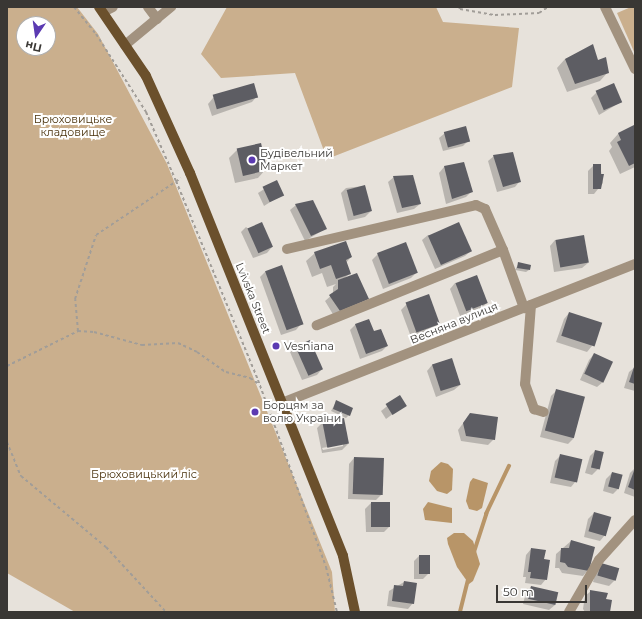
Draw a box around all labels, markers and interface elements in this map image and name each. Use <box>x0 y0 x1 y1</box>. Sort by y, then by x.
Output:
north arrow <box>16 16 56 56</box>
text: Пн <box>24 38 43 55</box>
park label: Брюховицьке кладовище <box>34 113 112 139</box>
place label: Будівельний Маркет <box>260 147 333 173</box>
marker: Будівельний Маркет <box>247 155 257 165</box>
street label: Lvivska Street <box>233 261 273 335</box>
street label: Весняна вулиця <box>408 299 500 347</box>
place label: Vesniana <box>284 339 334 353</box>
marker: Vesniana <box>271 341 281 351</box>
place label: Борцям за волю України <box>263 399 341 425</box>
marker: Борцям за волю України <box>250 407 260 417</box>
park label: Брюховицький ліс <box>91 467 197 481</box>
scale bar <box>498 577 589 603</box>
text: 50 m <box>503 584 534 599</box>

